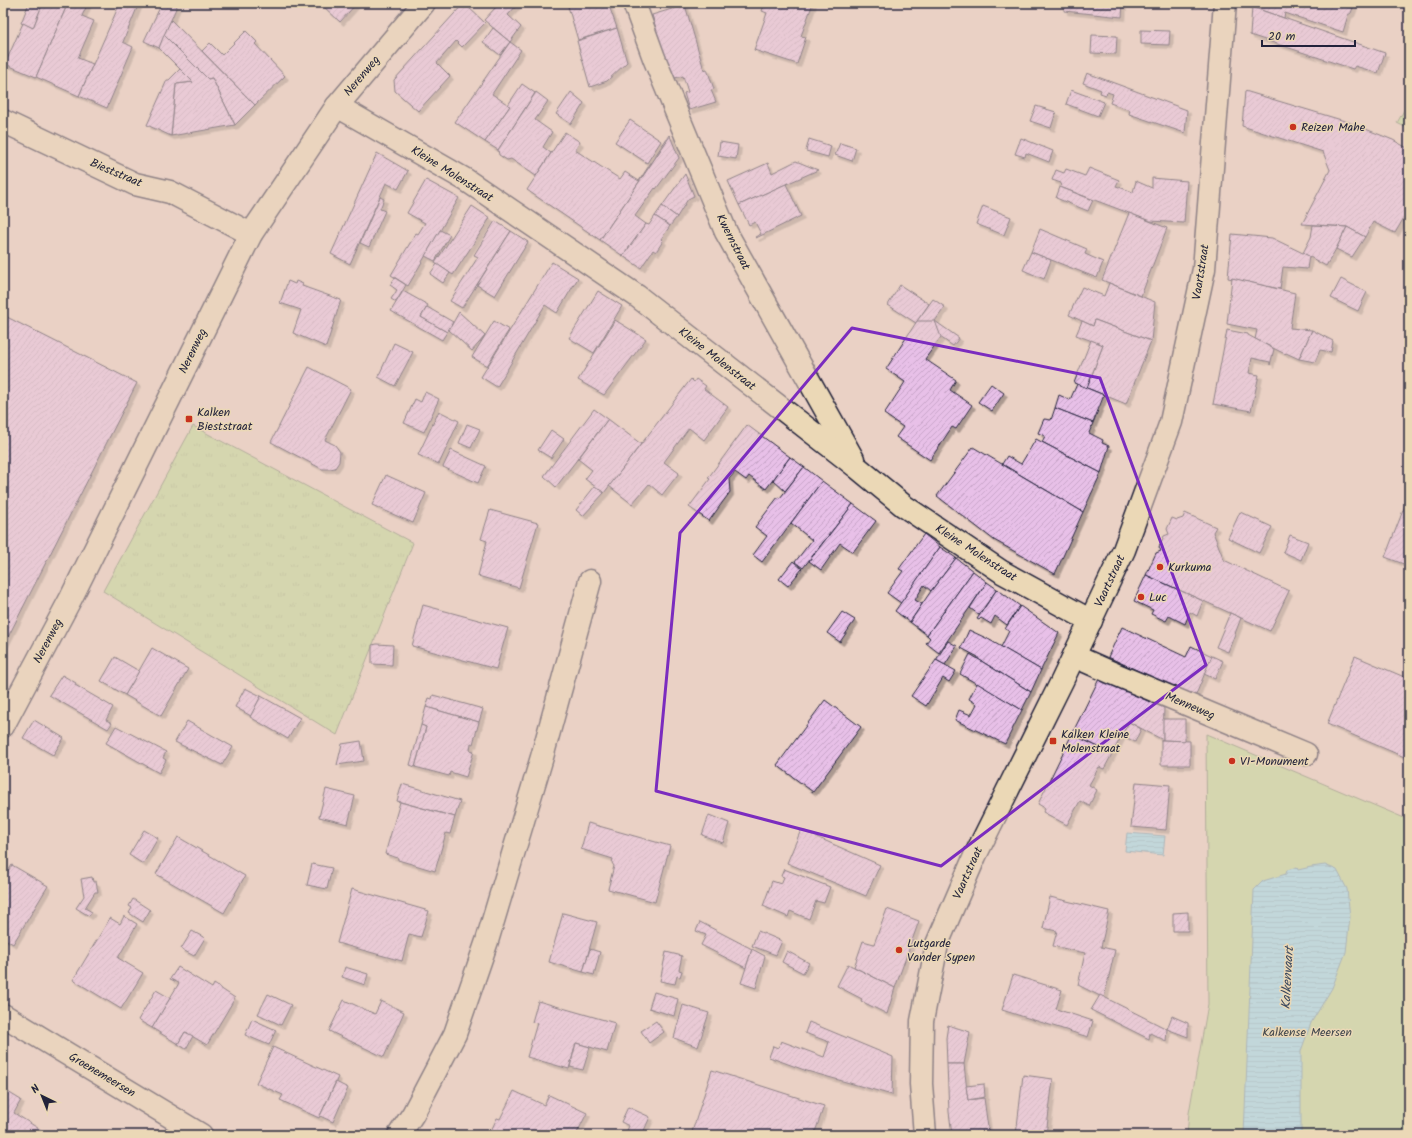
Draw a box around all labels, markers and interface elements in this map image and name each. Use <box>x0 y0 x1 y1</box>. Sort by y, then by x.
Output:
scale bar <box>1262 22 1355 48</box>
text: 20 m <box>1268 27 1296 46</box>
street label: Nerenweg <box>339 51 385 101</box>
place label: Reizen Mahe <box>1301 118 1366 137</box>
marker: Reizen Mahe <box>1288 122 1298 132</box>
street label: Kleine Molenstraat <box>407 141 497 207</box>
street label: Bieststraat <box>87 153 145 193</box>
street label: Kwernstraat <box>711 211 755 274</box>
street label: Vaartstraat <box>1187 243 1215 301</box>
street label: Kleine Molenstraat <box>674 323 760 396</box>
street label: Nerenweg <box>174 325 212 377</box>
place label: Kalken Bieststraat <box>197 403 253 436</box>
marker: Kalken Bieststraat <box>184 414 194 424</box>
street label: Kleine Molenstraat <box>931 519 1021 587</box>
street label: Vaartstraat <box>1090 551 1131 610</box>
place label: Kurkuma <box>1168 558 1212 577</box>
marker: Kurkuma <box>1155 562 1165 572</box>
place label: Luc <box>1149 588 1167 607</box>
marker: Luc <box>1136 592 1146 602</box>
street label: Nerenweg <box>28 615 68 667</box>
street label: Menneweg <box>1162 687 1218 725</box>
place label: Kalken Kleine Molenstraat <box>1061 725 1130 758</box>
marker: Kalken Kleine Molenstraat <box>1048 736 1058 746</box>
place label: V1-Monument <box>1240 752 1309 771</box>
marker: V1-Monument <box>1227 756 1237 766</box>
street label: Vaartstraat <box>948 843 988 902</box>
place label: Lutgarde Vander Sypen <box>907 934 975 967</box>
water label: Kalkenvaart <box>1276 944 1300 1010</box>
marker: Lutgarde Vander Sypen <box>894 945 904 955</box>
park label: Kalkense Meersen <box>1262 1023 1352 1042</box>
street label: Groenemeersen <box>65 1047 139 1103</box>
north arrow <box>22 1076 62 1116</box>
text: N <box>27 1080 45 1098</box>

